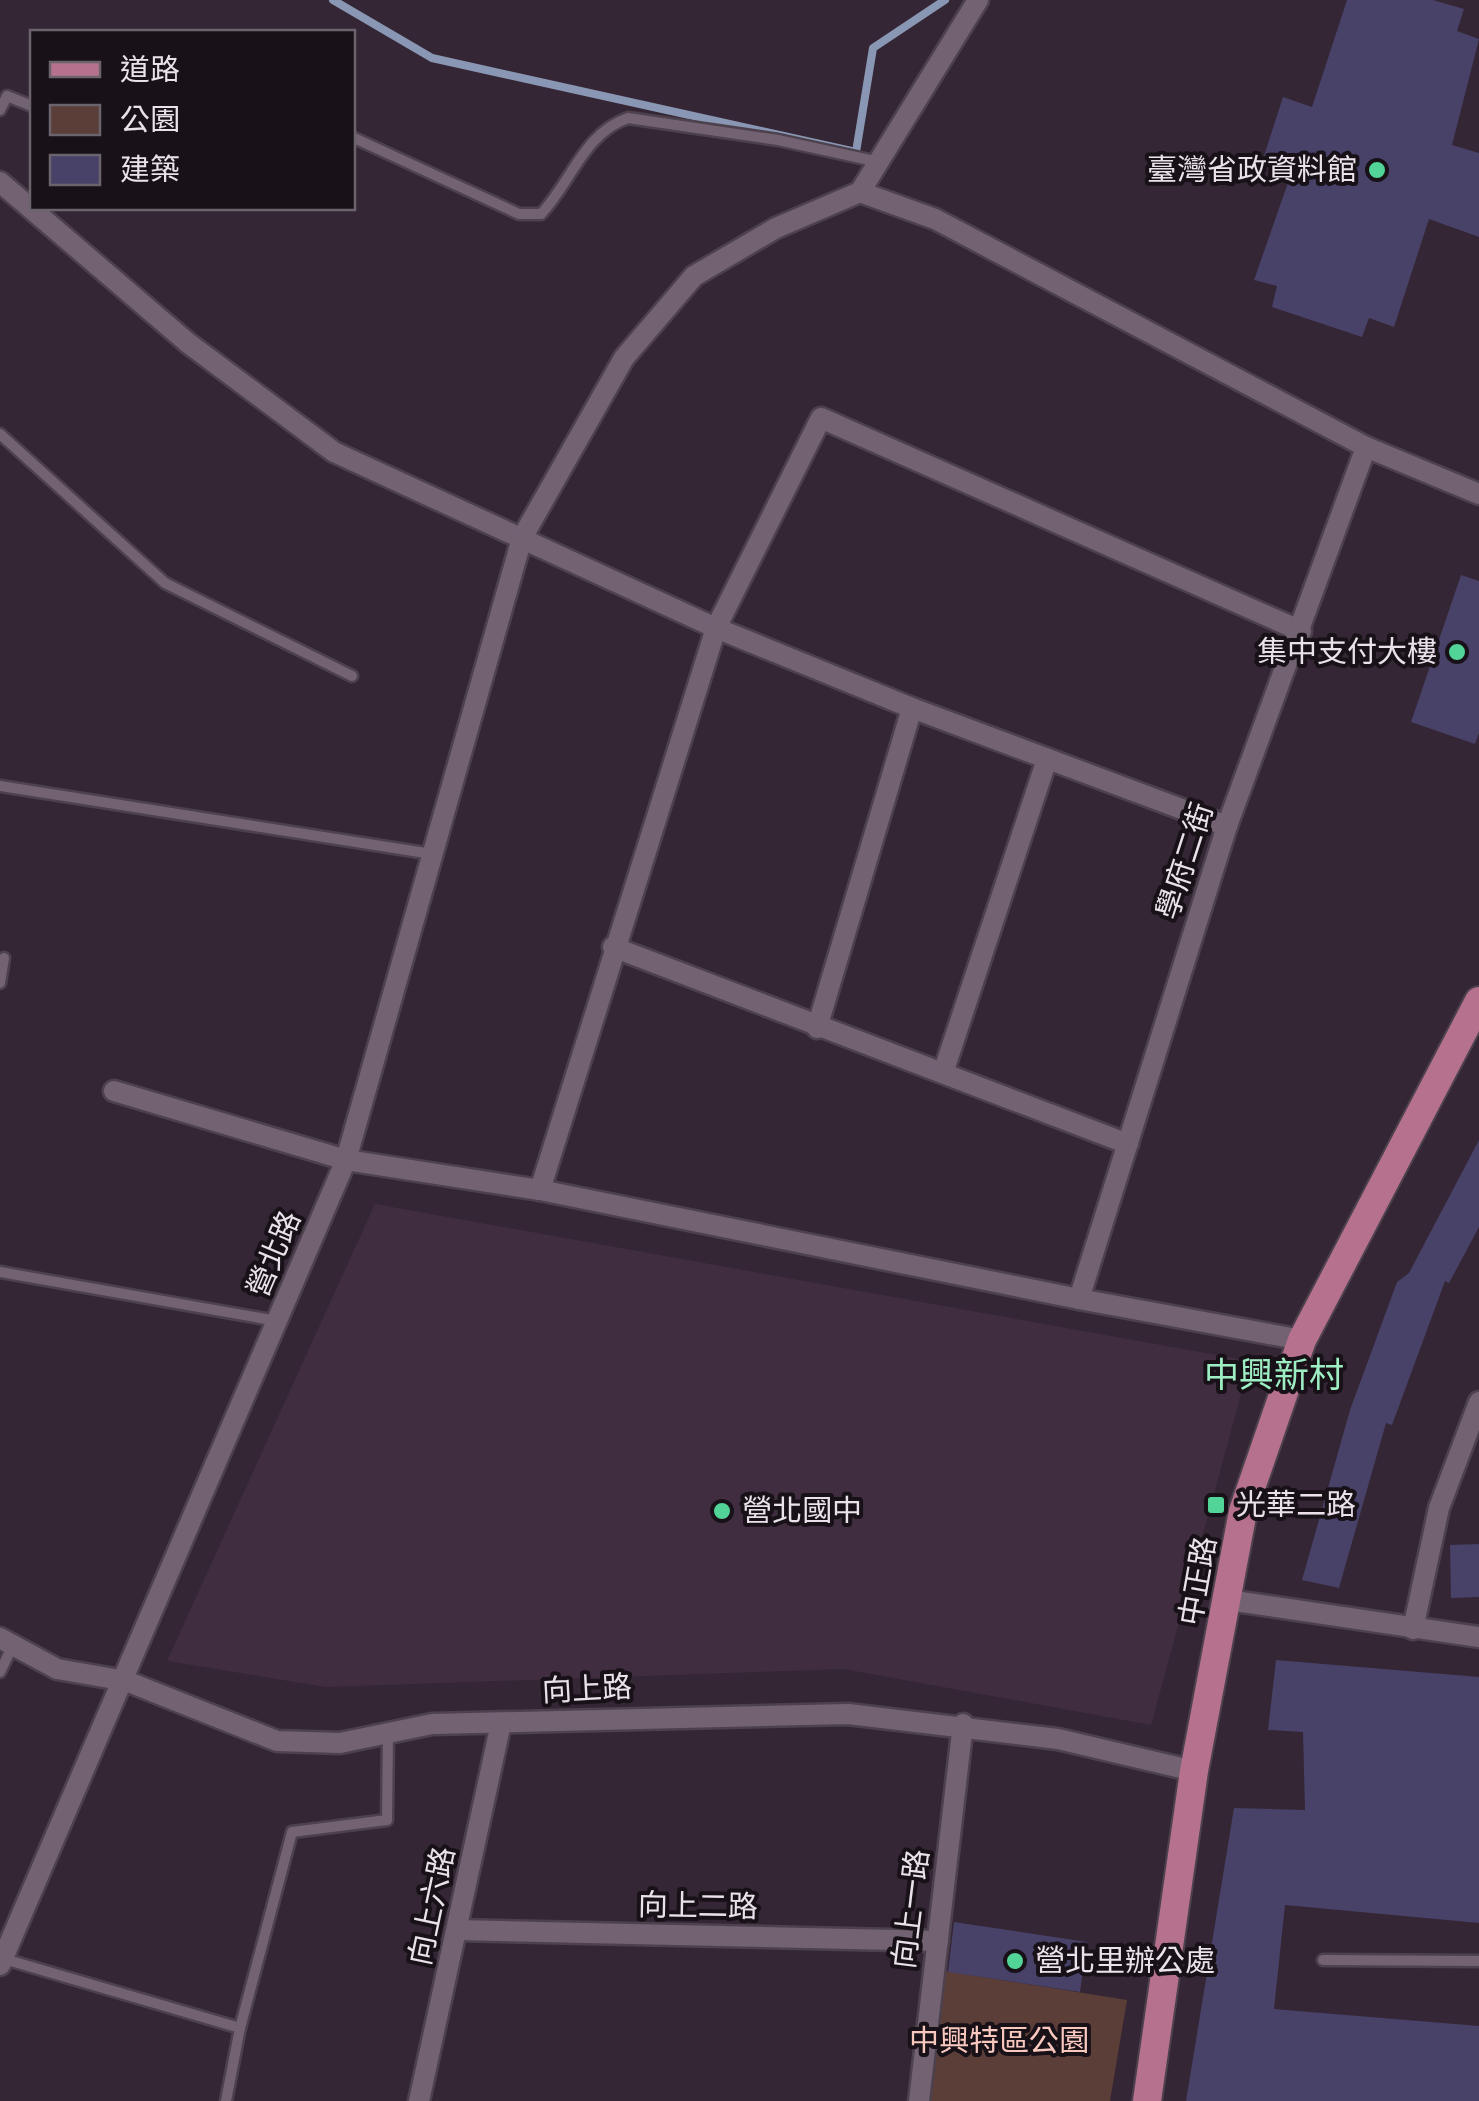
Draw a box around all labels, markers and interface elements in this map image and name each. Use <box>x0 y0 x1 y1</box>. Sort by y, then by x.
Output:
legend <box>30 30 355 210</box>
text: 道路 <box>120 49 180 86</box>
text: 公園 <box>120 99 180 136</box>
text: 建築 <box>120 149 180 186</box>
place label: 臺灣省政資料館 <box>1147 149 1357 186</box>
marker: 臺灣省政資料館 <box>1366 159 1388 181</box>
place label: 集中支付大樓 <box>1257 631 1437 668</box>
marker: 集中支付大樓 <box>1446 641 1468 663</box>
street label: 學府二街 <box>1146 797 1219 923</box>
street label: 營北路 <box>237 1204 306 1302</box>
district label: 中興新村 <box>1204 1351 1344 1394</box>
place label: 光華二路 <box>1236 1484 1356 1521</box>
place label: 營北國中 <box>742 1490 862 1527</box>
marker: 光華二路 <box>1205 1494 1227 1516</box>
marker: 營北國中 <box>711 1500 733 1522</box>
street label: 中正路 <box>1170 1533 1222 1628</box>
street label: 向上路 <box>541 1666 633 1707</box>
street label: 向上六路 <box>399 1843 460 1968</box>
street label: 向上一路 <box>883 1847 934 1971</box>
street label: 向上二路 <box>638 1884 758 1923</box>
place label: 營北里辦公處 <box>1035 1940 1215 1977</box>
marker: 營北里辦公處 <box>1004 1950 1026 1972</box>
park label: 中興特區公園 <box>909 2020 1089 2057</box>

